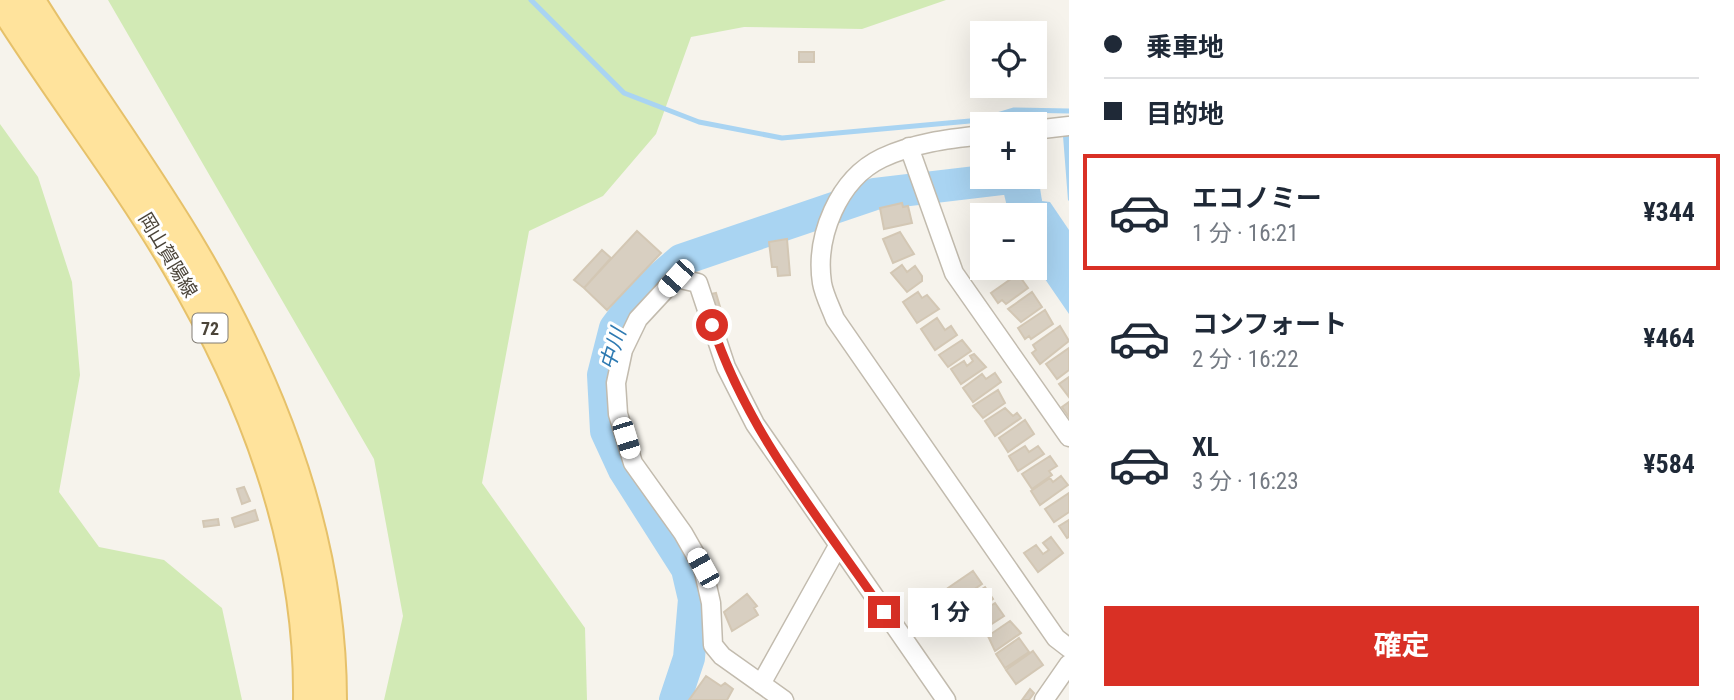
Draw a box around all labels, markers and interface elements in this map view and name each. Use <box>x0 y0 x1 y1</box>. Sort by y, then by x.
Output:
map controls <box>970 21 1047 280</box>
button: locate <box>970 21 1047 98</box>
text: 乗車地 <box>1146 32 1224 62</box>
text: 目的地 <box>1146 99 1224 129</box>
button: + <box>970 112 1047 189</box>
icon: car <box>1108 181 1171 244</box>
text: エコノミー <box>1192 183 1322 213</box>
text: ¥344 <box>1643 197 1695 227</box>
button: − <box>970 203 1047 280</box>
street label: 岡山賀陽線 <box>134 208 202 302</box>
text: 1 分 · 16:21 <box>1192 220 1299 247</box>
car <box>655 255 698 301</box>
icon: car <box>1108 307 1171 370</box>
route start <box>696 309 728 341</box>
text: コンフォート <box>1192 309 1347 339</box>
road number: 72 <box>192 314 228 342</box>
water label: 中川 <box>595 323 631 373</box>
text: ¥464 <box>1643 323 1695 353</box>
text: 2 分 · 16:22 <box>1192 346 1299 373</box>
car <box>610 415 643 461</box>
text: XL <box>1192 432 1219 462</box>
icon: car <box>1108 433 1171 496</box>
text: ¥584 <box>1643 449 1695 479</box>
text: 3 分 · 16:23 <box>1192 468 1299 495</box>
car <box>684 545 723 591</box>
callout: 1 分 <box>908 588 992 636</box>
route end <box>868 596 900 628</box>
text: 1 分 <box>930 599 970 626</box>
button: 確定 <box>1104 606 1699 686</box>

